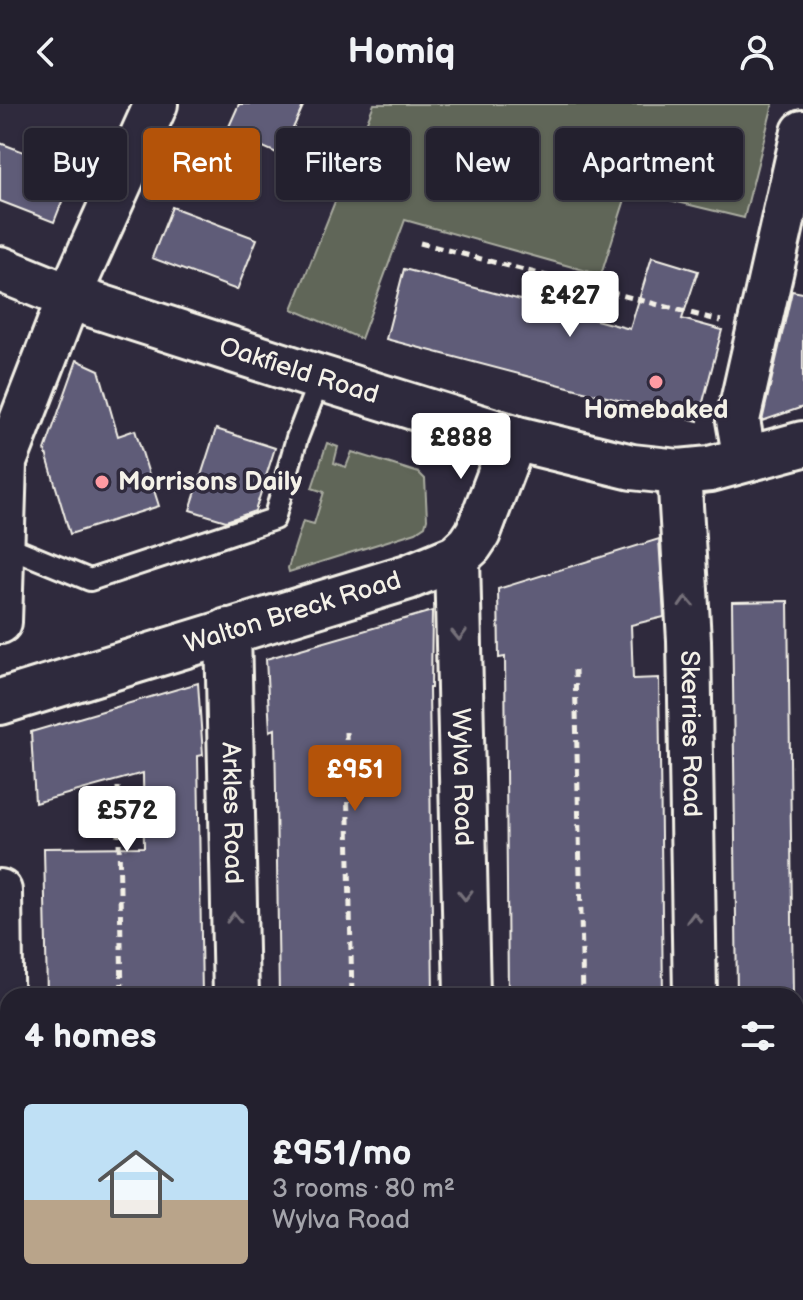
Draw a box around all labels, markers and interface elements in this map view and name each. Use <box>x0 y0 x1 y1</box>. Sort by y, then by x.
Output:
icon: back <box>24 30 68 74</box>
icon: person <box>735 30 779 74</box>
text: Homiq <box>348 31 455 74</box>
chip: Buy <box>24 128 127 200</box>
chip: Rent <box>143 128 260 200</box>
chip: Filters <box>276 128 410 200</box>
chip: New <box>426 128 539 200</box>
chip: Apartment <box>555 128 743 200</box>
pin: £427 <box>523 271 617 339</box>
text: £427 <box>540 281 600 312</box>
street label: Oakfield Road <box>215 331 382 411</box>
marker: Homebaked <box>647 373 665 391</box>
place label: Homebaked <box>584 395 728 426</box>
pin: £888 <box>414 413 508 481</box>
text: £888 <box>429 423 493 454</box>
place label: Morrisons Daily <box>118 467 302 498</box>
marker: Morrisons Daily <box>93 473 111 491</box>
street label: Walton Breck Road <box>180 565 405 660</box>
one-way arrow <box>678 595 695 608</box>
one-way arrow <box>450 629 467 642</box>
street label: Skerries Road <box>674 650 707 817</box>
street label: Wylva Road <box>445 708 479 846</box>
street label: Arkles Road <box>215 742 249 884</box>
pin: £951 <box>308 745 402 813</box>
text: £951 <box>326 755 384 786</box>
pin: £572 <box>80 786 174 854</box>
text: £572 <box>96 796 158 827</box>
one-way arrow <box>456 889 473 902</box>
one-way arrow <box>225 911 243 924</box>
one-way arrow <box>685 911 702 924</box>
icon: filters <box>736 1014 780 1058</box>
text: 4 homes <box>24 1016 156 1057</box>
text: £951/mo <box>272 1133 411 1174</box>
icon: home <box>88 1136 184 1232</box>
text: 3 rooms · 80 m² <box>272 1174 455 1205</box>
text: Wylva Road <box>272 1205 410 1236</box>

